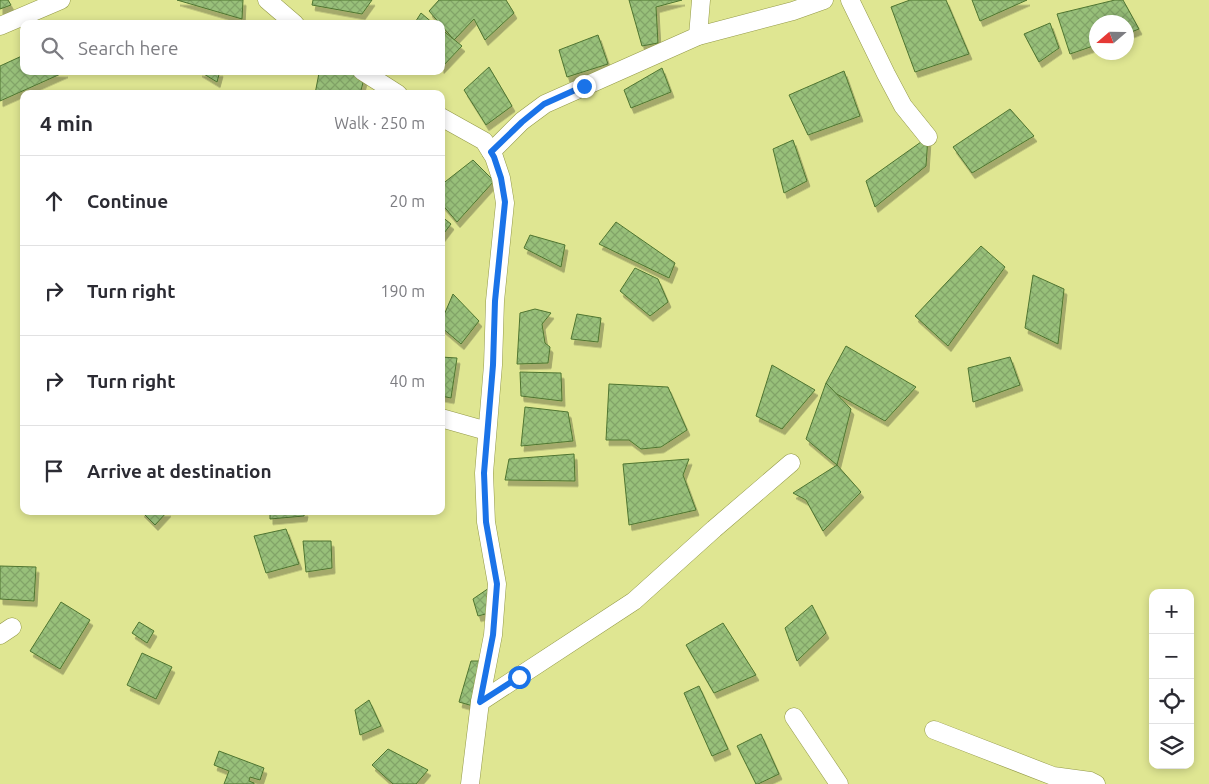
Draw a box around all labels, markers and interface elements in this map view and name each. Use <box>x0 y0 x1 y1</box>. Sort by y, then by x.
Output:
north arrow <box>1089 15 1134 60</box>
search box <box>20 20 445 75</box>
icon: search <box>38 34 66 62</box>
text: Search here <box>78 37 178 59</box>
route end <box>573 75 596 98</box>
text: 4 min <box>40 111 93 135</box>
text: Walk · 250 m <box>334 114 425 132</box>
icon: ahead <box>40 187 68 215</box>
text: Continue <box>87 190 168 212</box>
text: 20 m <box>389 192 425 210</box>
icon: right <box>40 277 68 305</box>
text: Turn right <box>87 280 175 302</box>
text: 190 m <box>380 282 425 300</box>
icon: right <box>40 367 68 395</box>
text: Turn right <box>87 370 175 392</box>
text: 40 m <box>389 372 425 390</box>
icon: arrive <box>40 457 68 485</box>
text: Arrive at destination <box>87 460 272 482</box>
map controls <box>1149 589 1194 769</box>
button: + <box>1149 589 1194 634</box>
button: − <box>1149 634 1194 679</box>
route start <box>508 666 531 689</box>
button: locate <box>1149 679 1194 724</box>
button: layers <box>1149 724 1194 769</box>

